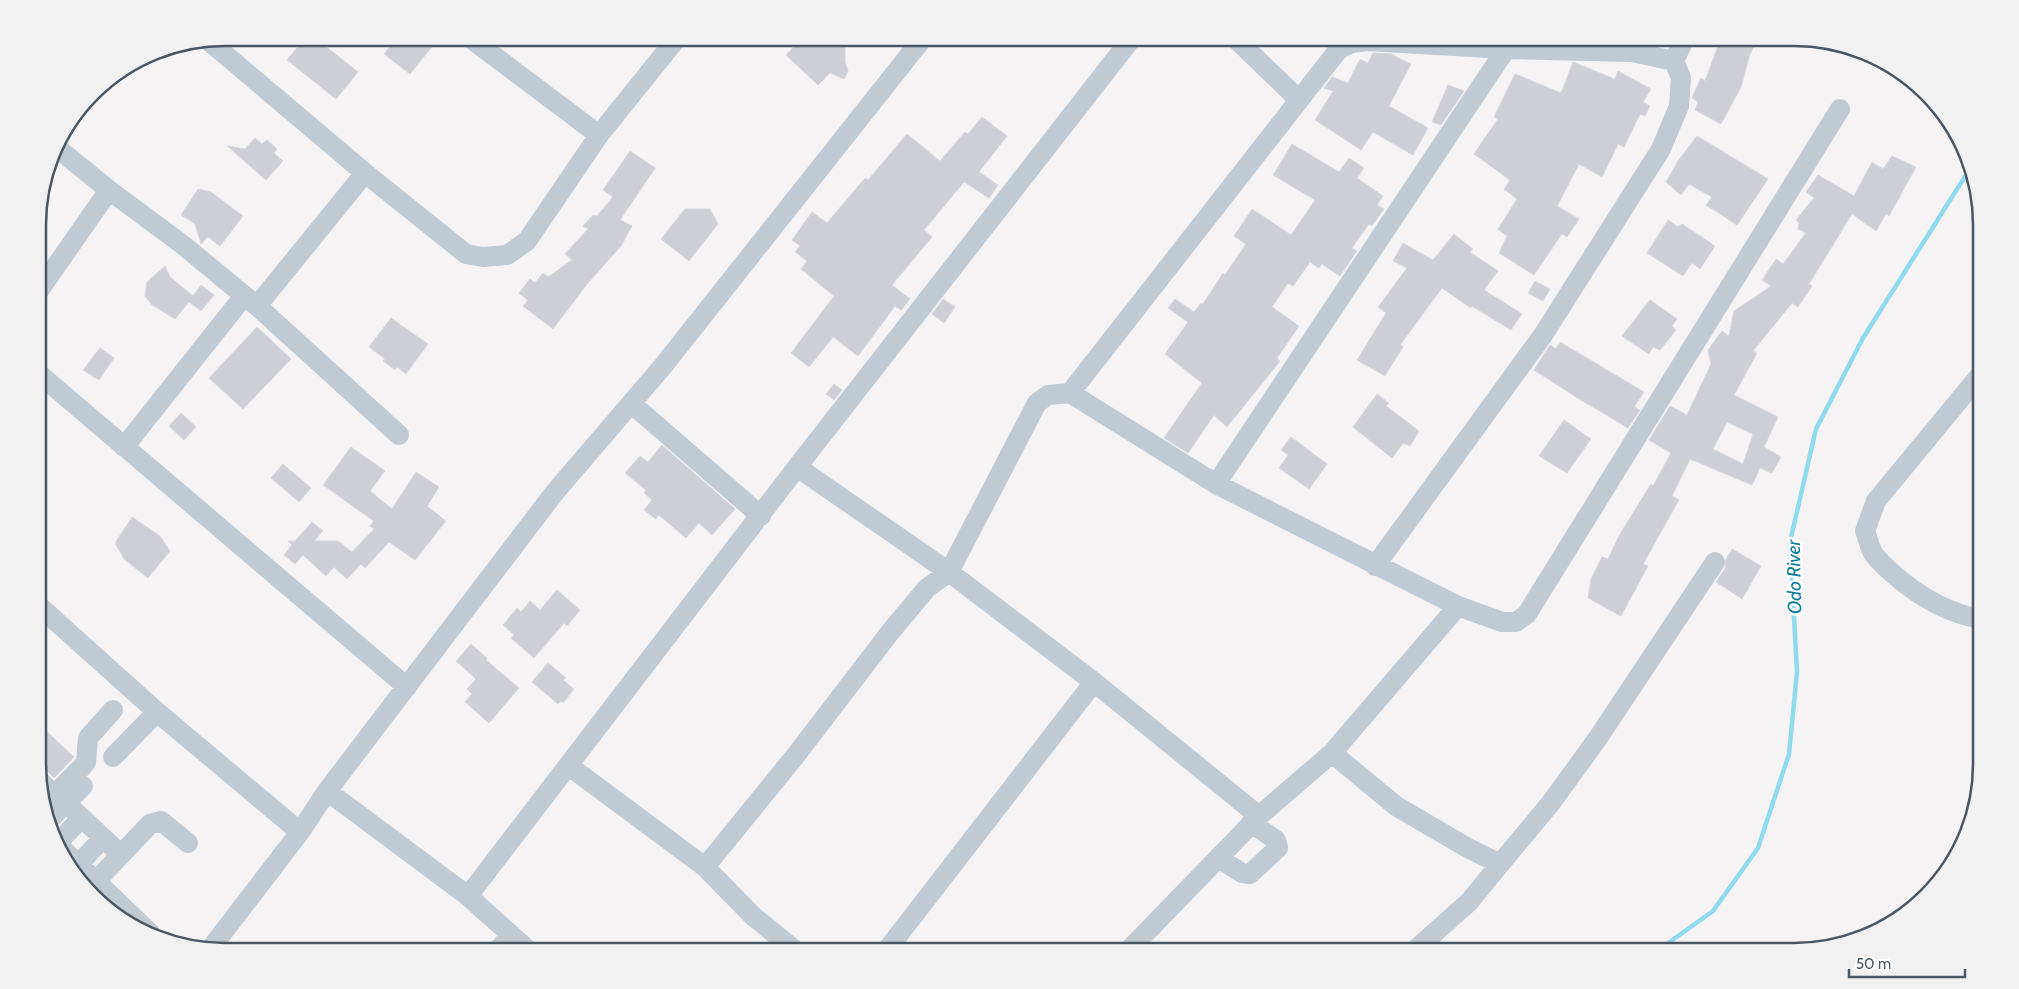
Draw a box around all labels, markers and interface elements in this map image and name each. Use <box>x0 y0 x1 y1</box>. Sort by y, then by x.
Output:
water label: Odo River <box>1782 538 1806 614</box>
scale bar <box>1849 946 1965 978</box>
text: 50 m <box>1856 955 1891 973</box>

